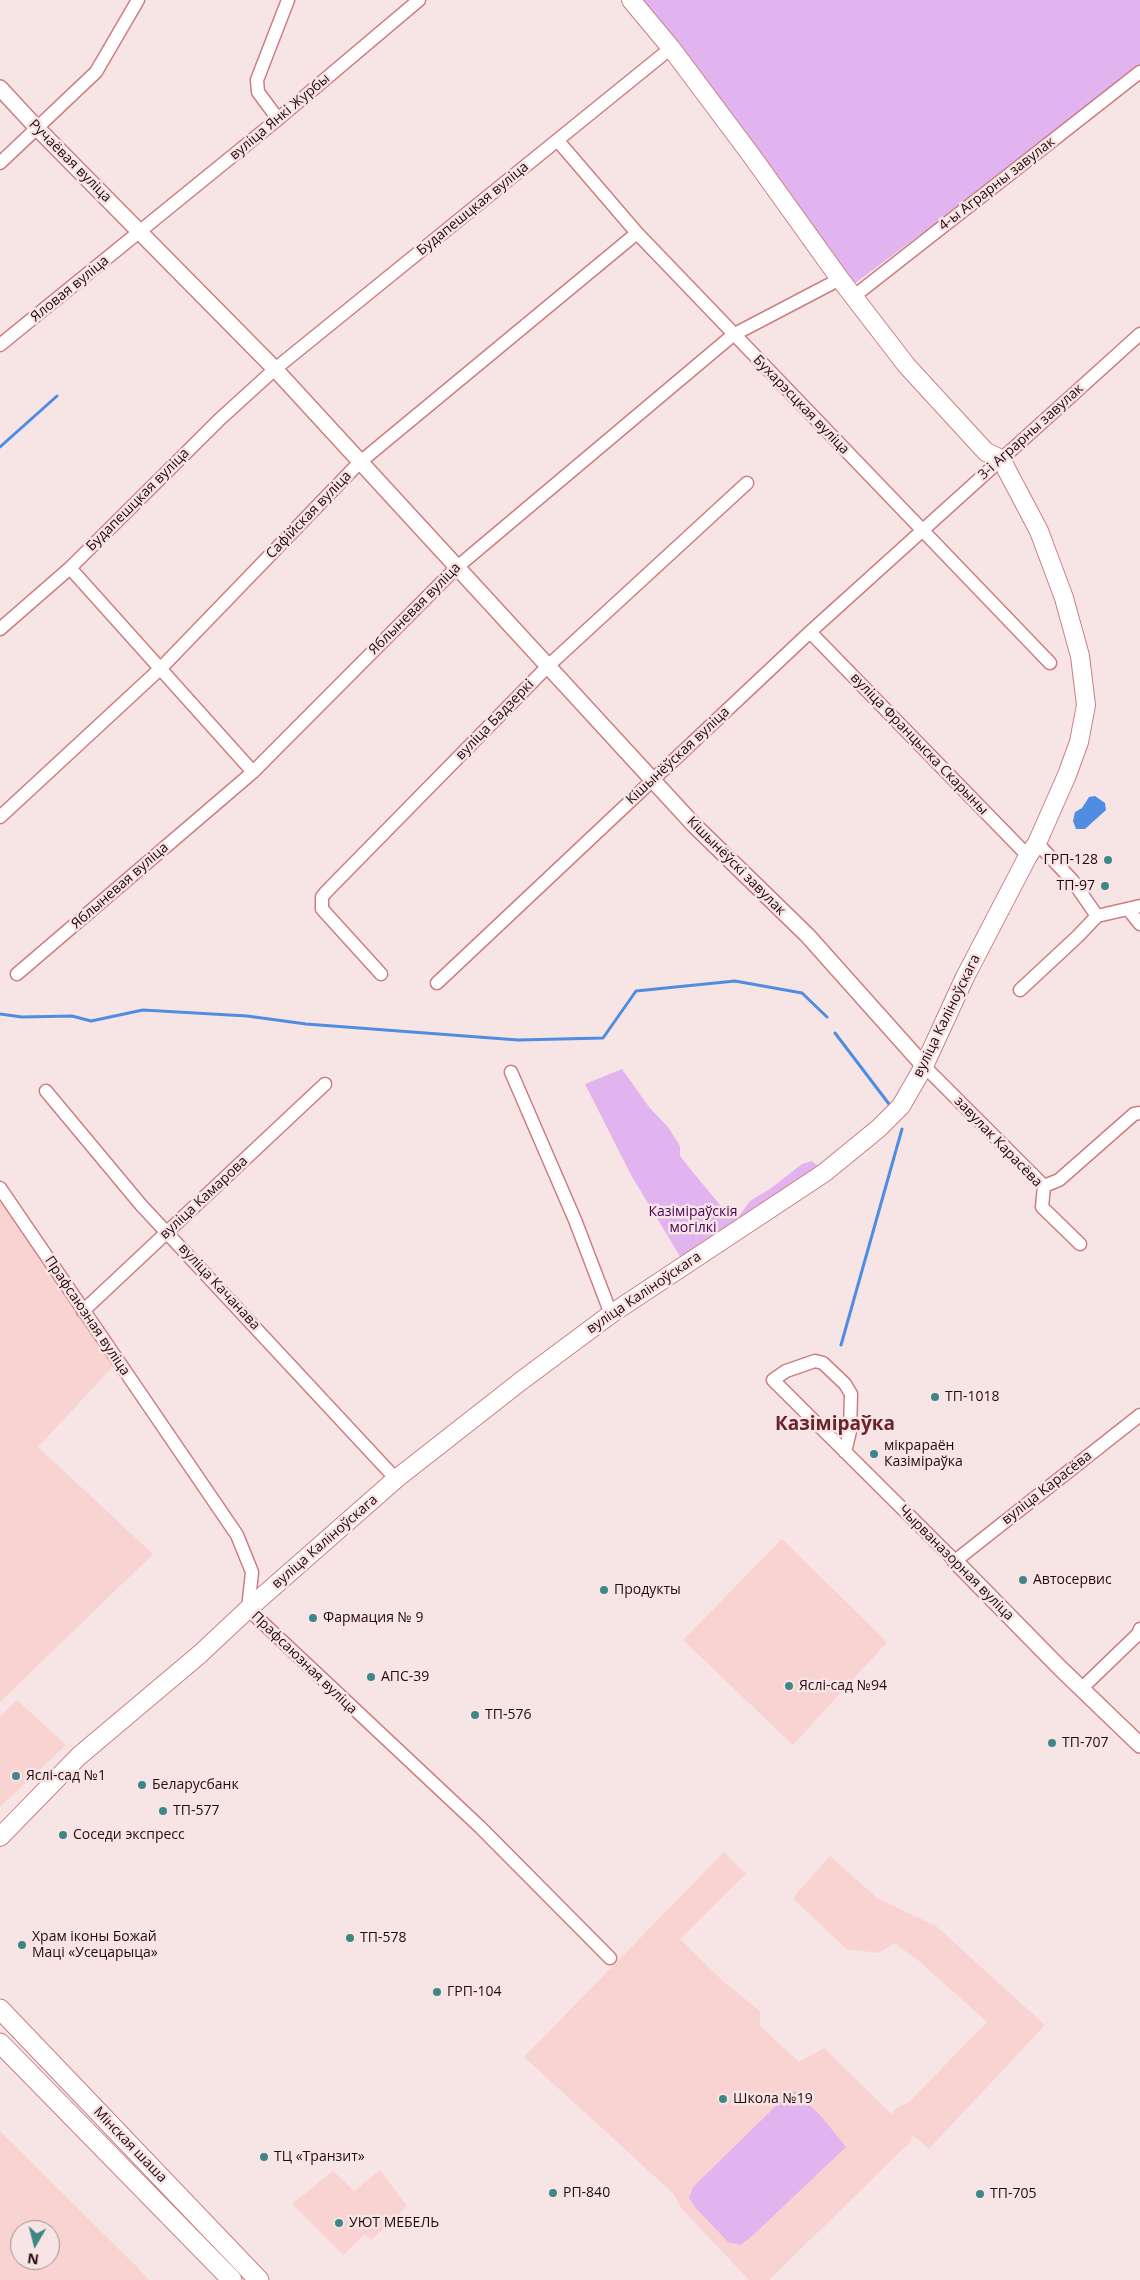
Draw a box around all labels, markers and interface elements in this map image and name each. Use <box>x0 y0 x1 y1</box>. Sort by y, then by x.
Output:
street label: вуліца Янкі Журбы <box>227 70 333 164</box>
street label: Ручаёвая вуліца <box>25 116 115 206</box>
street label: 4-ы Аграрны завулак <box>936 133 1058 235</box>
street label: Будапешцкая вуліца <box>414 159 532 259</box>
street label: Яловая вуліца <box>28 252 112 326</box>
street label: Бухарэсцкая вуліца <box>749 352 853 458</box>
street label: 3-і Аграрны завулак <box>975 380 1087 484</box>
street label: Будапешцкая вуліца <box>83 445 193 555</box>
street label: Сафійская вуліца <box>263 468 355 562</box>
street label: Яблыневая вуліца <box>366 560 464 658</box>
street label: вуліца Францыска Скарыны <box>847 670 991 818</box>
street label: вуліца Бадзеркі <box>452 676 538 764</box>
street label: Кішынёўская вуліца <box>623 704 733 808</box>
street label: Кішынёўскі завулак <box>683 813 789 919</box>
street label: Яблыневая вуліца <box>68 839 172 933</box>
place label: ГРП-128 <box>1044 852 1098 868</box>
marker: ГРП-128 <box>1102 854 1114 866</box>
place label: ТП-97 <box>1057 878 1095 894</box>
marker: ТП-97 <box>1099 880 1111 892</box>
street label: вуліца Каліноўскага <box>910 952 984 1080</box>
street label: завулак Карасёва <box>951 1093 1045 1191</box>
street label: вуліца Камарова <box>157 1153 251 1243</box>
park label: Казіміраўскія могілкі <box>648 1204 738 1236</box>
street label: вуліца Качанава <box>175 1240 263 1334</box>
street label: вуліца Каліноўскага <box>584 1248 704 1338</box>
street label: Прафсаюзная вуліца <box>41 1253 133 1379</box>
place label: ТП-1018 <box>945 1389 999 1405</box>
marker: ТП-1018 <box>929 1391 941 1403</box>
district label: Казіміраўка <box>775 1414 895 1436</box>
place label: мікрараён Казіміраўка <box>884 1438 963 1470</box>
marker: мікрараён Казіміраўка <box>868 1448 880 1460</box>
street label: вуліца Карасёва <box>999 1448 1095 1528</box>
street label: вуліца Каліноўскага <box>269 1492 381 1592</box>
street label: Чырваназорная вуліца <box>895 1502 1017 1624</box>
place label: Автосервис <box>1033 1572 1112 1588</box>
marker: Автосервис <box>1017 1574 1029 1586</box>
place label: Продукты <box>614 1582 681 1598</box>
marker: Продукты <box>598 1584 610 1596</box>
street label: Прафсаюзная вуліца <box>248 1608 360 1718</box>
place label: Фармация № 9 <box>323 1610 424 1626</box>
marker: Фармация № 9 <box>307 1612 319 1624</box>
place label: АПС-39 <box>381 1669 429 1685</box>
marker: АПС-39 <box>365 1671 377 1683</box>
place label: Яслі-сад №94 <box>799 1678 887 1694</box>
marker: Яслі-сад №94 <box>783 1680 795 1692</box>
place label: ТП-576 <box>485 1707 531 1723</box>
marker: ТП-576 <box>469 1709 481 1721</box>
place label: ТП-707 <box>1062 1735 1108 1751</box>
marker: ТП-707 <box>1046 1737 1058 1749</box>
place label: Яслі-сад №1 <box>26 1768 106 1784</box>
marker: Яслі-сад №1 <box>10 1770 22 1782</box>
place label: Беларусбанк <box>152 1777 239 1793</box>
marker: Беларусбанк <box>136 1779 148 1791</box>
place label: ТП-577 <box>173 1803 219 1819</box>
marker: ТП-577 <box>157 1805 169 1817</box>
place label: Соседи экспресс <box>73 1827 185 1843</box>
marker: Соседи экспресс <box>57 1829 69 1841</box>
place label: Храм іконы Божай Маці «Усецарыца» <box>32 1929 158 1961</box>
place label: ТП-578 <box>360 1930 406 1946</box>
marker: ТП-578 <box>344 1932 356 1944</box>
marker: Храм іконы Божай Маці «Усецарыца» <box>16 1939 28 1951</box>
place label: ГРП-104 <box>447 1984 501 2000</box>
marker: ГРП-104 <box>431 1986 443 1998</box>
place label: Школа №19 <box>733 2091 813 2107</box>
marker: Школа №19 <box>717 2093 729 2105</box>
street label: Мінская шаша <box>90 2104 170 2186</box>
place label: ТЦ «Транзит» <box>274 2149 365 2165</box>
marker: ТЦ «Транзит» <box>258 2151 270 2163</box>
place label: РП-840 <box>563 2185 610 2201</box>
place label: ТП-705 <box>990 2186 1036 2202</box>
marker: РП-840 <box>547 2187 559 2199</box>
marker: ТП-705 <box>974 2188 986 2200</box>
place label: УЮТ МЕБЕЛЬ <box>349 2215 439 2231</box>
marker: УЮТ МЕБЕЛЬ <box>333 2217 345 2229</box>
north arrow <box>10 2220 60 2270</box>
text: N <box>26 2249 40 2270</box>

